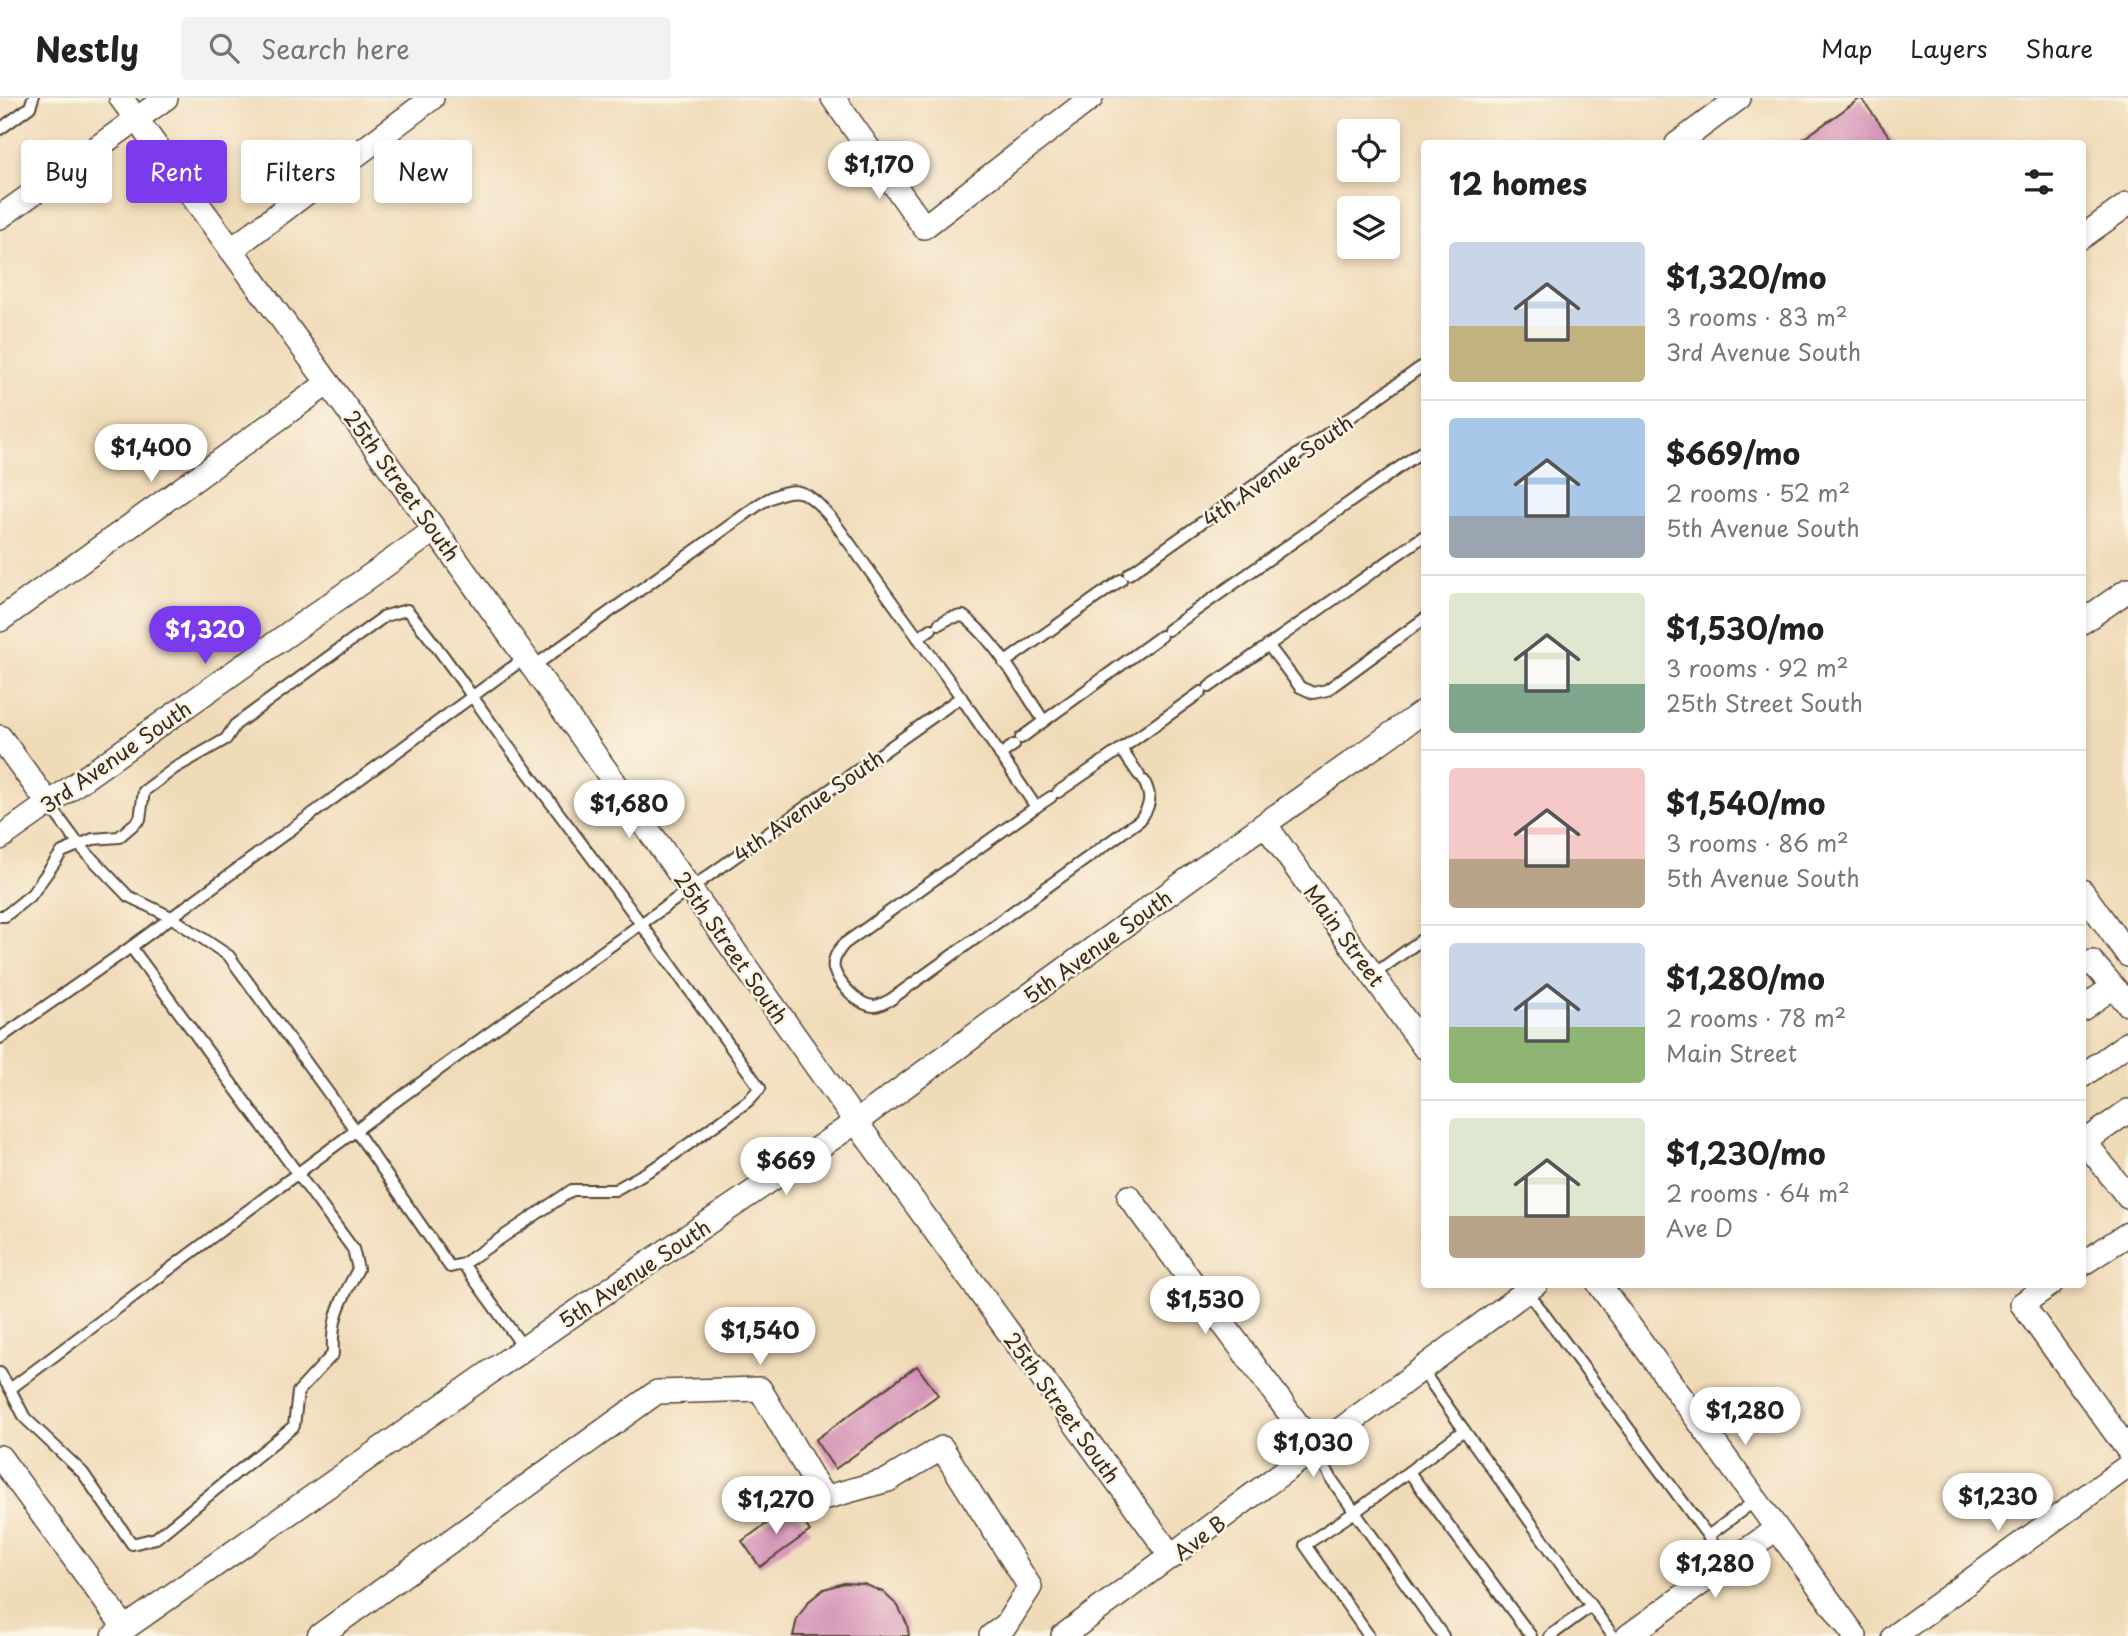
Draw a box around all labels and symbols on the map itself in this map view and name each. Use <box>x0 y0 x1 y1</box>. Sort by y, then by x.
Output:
pin: $1,170 <box>822 141 936 201</box>
street label: 25th Street South <box>337 403 469 567</box>
street label: 4th Avenue South <box>1195 406 1359 534</box>
pin: $1,400 <box>94 424 208 484</box>
pin: $1,320 <box>148 606 262 666</box>
street label: 3rd Avenue South <box>33 692 197 820</box>
street label: 4th Avenue South <box>726 741 890 869</box>
pin: $1,680 <box>572 780 686 840</box>
street label: 25th Street South <box>667 864 797 1030</box>
street label: Main Street <box>1297 877 1393 993</box>
street label: 5th Avenue South <box>1016 881 1178 1011</box>
pin: $669 <box>745 1138 827 1197</box>
street label: 5th Avenue South <box>552 1210 716 1336</box>
pin: $1,530 <box>1148 1276 1262 1336</box>
pin: $1,540 <box>703 1308 817 1367</box>
street label: 25th Street South <box>997 1325 1129 1489</box>
pin: $1,280 <box>1688 1388 1802 1447</box>
pin: $1,030 <box>1256 1420 1370 1479</box>
pin: $1,230 <box>1941 1474 2055 1533</box>
pin: $1,270 <box>719 1476 833 1536</box>
street label: Ave B <box>1166 1507 1232 1567</box>
pin: $1,280 <box>1658 1540 1772 1600</box>

